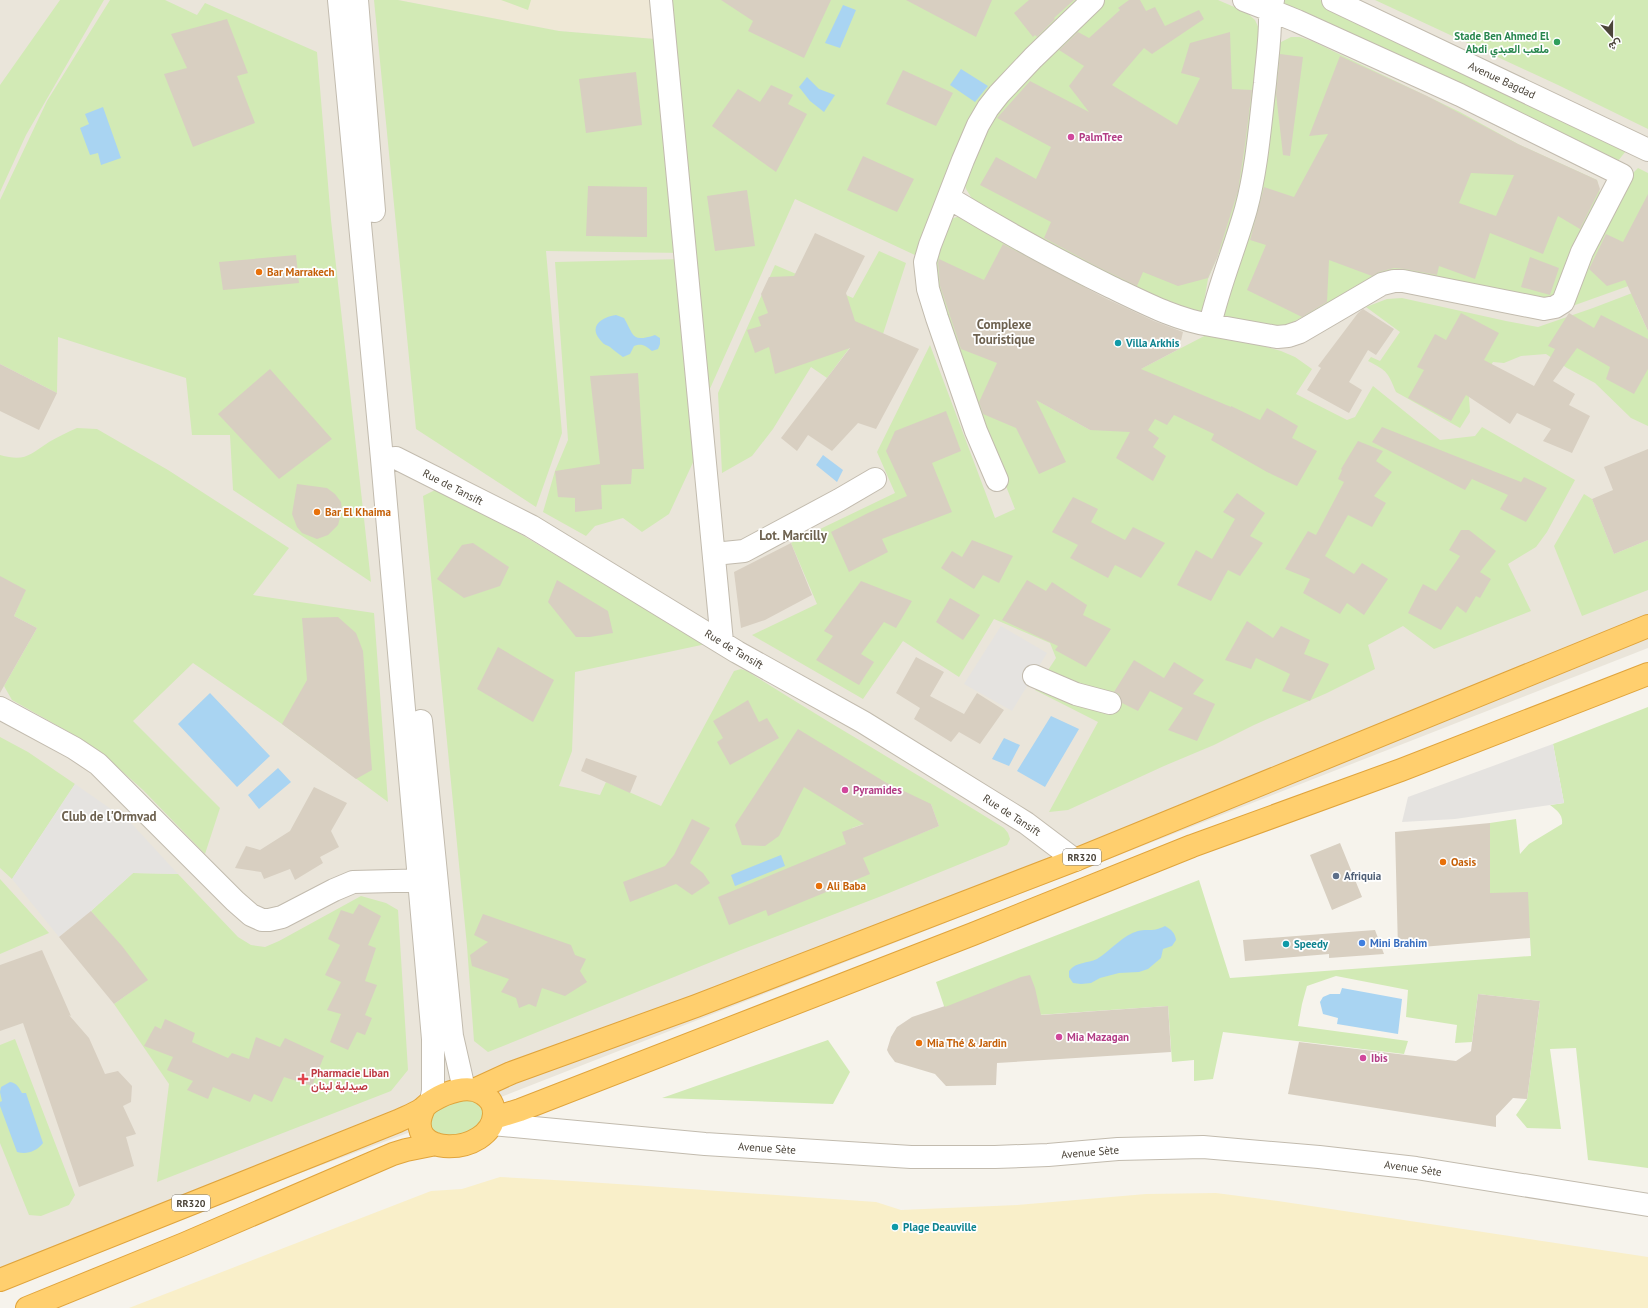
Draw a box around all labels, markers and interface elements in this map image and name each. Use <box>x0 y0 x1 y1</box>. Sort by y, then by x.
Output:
north arrow <box>1592 16 1632 56</box>
place label: Stade Ben Ahmed El Abdi ملعب العبدي <box>1454 29 1550 58</box>
text: ش <box>1607 36 1624 54</box>
marker: Stade Ben Ahmed El Abdi ملعب العبدي <box>1552 37 1562 47</box>
street label: Avenue Bagdad <box>1466 58 1538 102</box>
place label: PalmTree <box>1079 130 1123 144</box>
marker: PalmTree <box>1066 132 1076 142</box>
place label: Bar Marrakech <box>267 265 335 279</box>
marker: Bar Marrakech <box>254 267 264 277</box>
district label: Complexe Touristique <box>973 316 1035 348</box>
place label: Villa Arkhis <box>1125 336 1180 350</box>
marker: Villa Arkhis <box>1113 338 1123 348</box>
street label: Rue de Tansift <box>420 466 486 508</box>
place label: Bar El Khaima <box>325 505 391 519</box>
marker: Bar El Khaima <box>312 507 322 517</box>
district label: Lot. Marcilly <box>759 527 828 544</box>
street label: Rue de Tansift <box>702 626 766 672</box>
place label: Pyramides <box>853 783 902 797</box>
marker: Pyramides <box>840 785 850 795</box>
street label: Rue de Tansift <box>980 791 1044 839</box>
district label: Club de l'Ormvad <box>61 808 157 825</box>
road number: RR320 <box>1063 849 1101 865</box>
place label: Oasis <box>1451 855 1476 869</box>
marker: Oasis <box>1438 857 1448 867</box>
place label: Afriquia <box>1344 869 1381 883</box>
marker: Afriquia <box>1331 871 1341 881</box>
place label: Ali Baba <box>827 879 866 893</box>
marker: Ali Baba <box>814 881 824 891</box>
place label: Mini Brahim <box>1370 936 1427 950</box>
place label: Speedy <box>1294 937 1329 951</box>
marker: Mini Brahim <box>1357 938 1367 948</box>
marker: Speedy <box>1281 939 1291 949</box>
place label: Mia Mazagan <box>1067 1030 1129 1044</box>
marker: Mia Mazagan <box>1054 1032 1064 1042</box>
place label: Mia Thé & Jardin <box>927 1036 1007 1050</box>
marker: Mia Thé & Jardin <box>914 1038 924 1048</box>
place label: Ibis <box>1371 1051 1388 1065</box>
marker: Ibis <box>1358 1053 1368 1063</box>
place label: Pharmacie Liban صيدلية لبنان <box>311 1066 389 1093</box>
marker: Pharmacie Liban صيدلية لبنان <box>298 1074 308 1084</box>
street label: Avenue Sète <box>738 1139 797 1157</box>
street label: Avenue Sète <box>1061 1142 1120 1161</box>
street label: Avenue Sète <box>1383 1157 1443 1179</box>
road number: RR320 <box>172 1195 210 1211</box>
place label: Plage Deauville <box>903 1220 977 1234</box>
marker: Plage Deauville <box>890 1222 900 1232</box>

